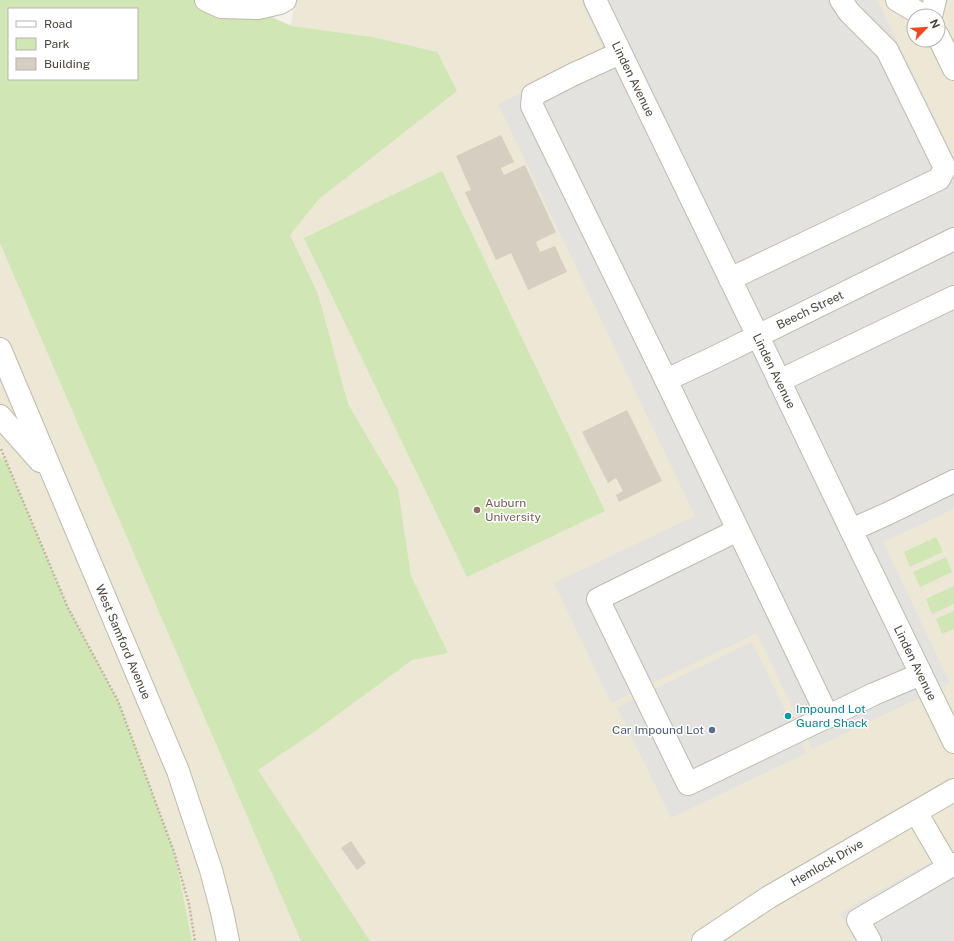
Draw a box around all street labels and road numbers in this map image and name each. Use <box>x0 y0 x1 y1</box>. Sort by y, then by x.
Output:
street label: Linden Avenue <box>609 39 657 119</box>
street label: Beech Street <box>774 288 846 332</box>
street label: Linden Avenue <box>750 331 798 411</box>
street label: West Samford Avenue <box>92 582 154 702</box>
street label: Linden Avenue <box>891 623 939 703</box>
street label: Hemlock Drive <box>788 837 866 889</box>

